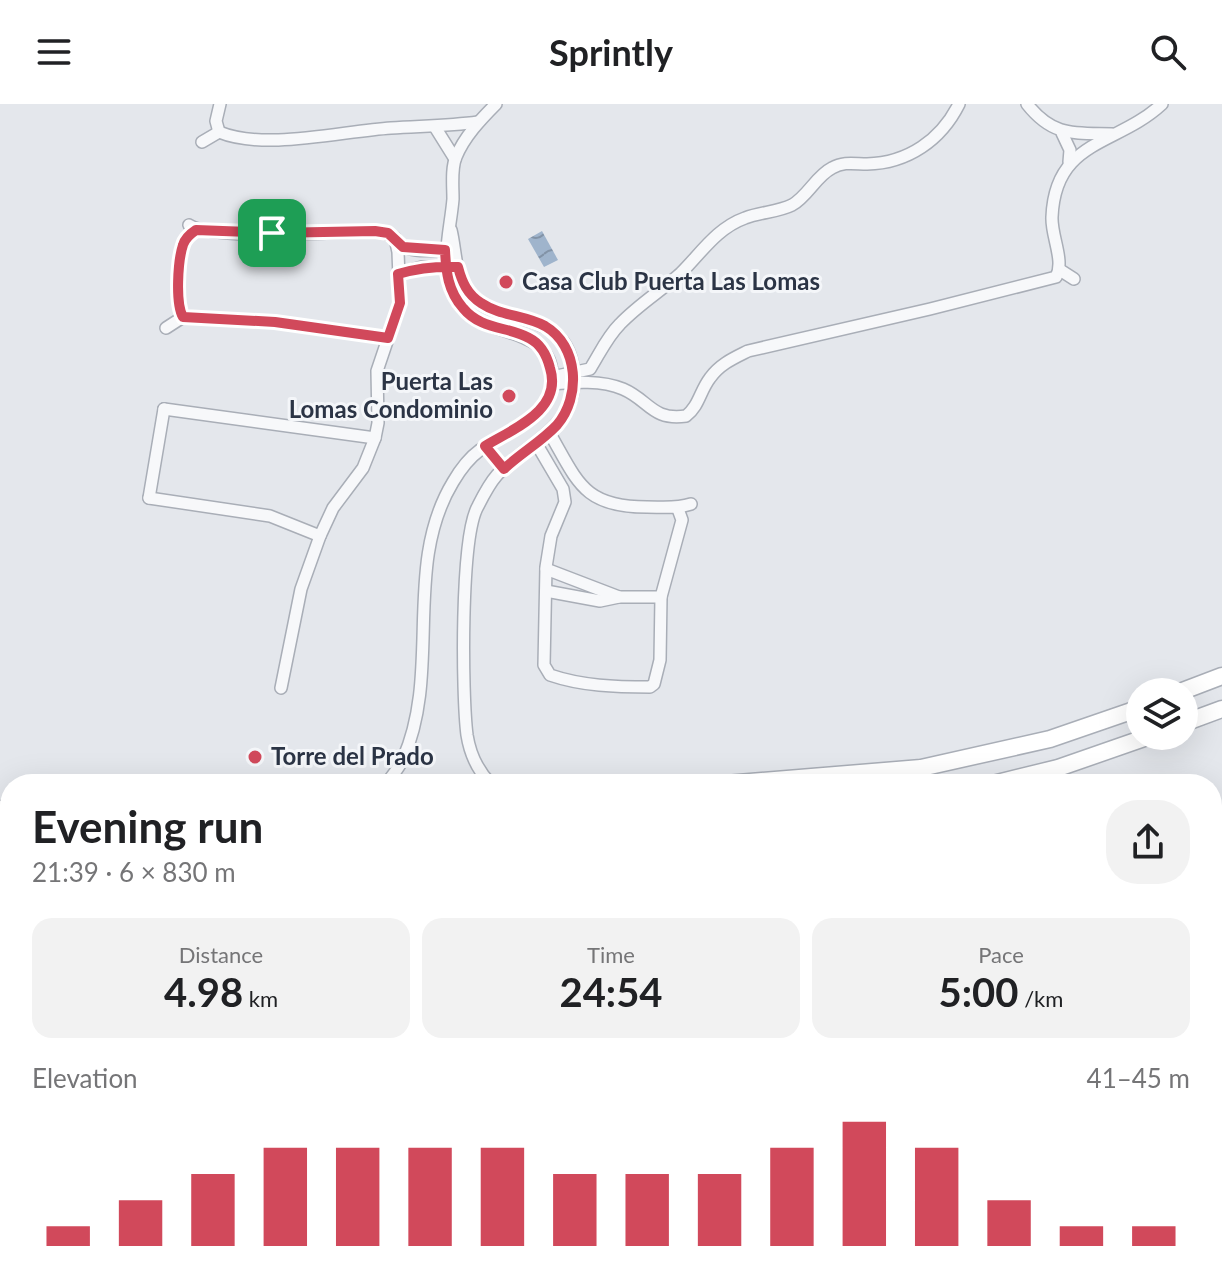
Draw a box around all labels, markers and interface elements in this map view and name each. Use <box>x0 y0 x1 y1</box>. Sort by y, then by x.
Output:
icon: menu <box>32 30 76 74</box>
text: Sprintly <box>549 30 673 74</box>
icon: search <box>1146 30 1190 74</box>
pin <box>238 199 306 267</box>
icon: arrive <box>250 211 294 255</box>
place label: Casa Club Puerta Las Lomas <box>522 266 820 295</box>
marker: Casa Club Puerta Las Lomas <box>497 273 515 291</box>
place label: Puerta Las Lomas Condominio <box>289 366 493 423</box>
marker: Puerta Las Lomas Condominio <box>500 387 518 405</box>
map controls <box>1126 678 1198 750</box>
button: layers <box>1126 678 1198 750</box>
place label: Torre del Prado <box>271 741 434 770</box>
marker: Torre del Prado <box>246 748 264 766</box>
text: Evening run <box>32 800 263 852</box>
button: share <box>1106 800 1190 884</box>
text: 21:39 · 6 × 830 m <box>32 856 236 888</box>
text: Distance <box>179 941 263 968</box>
text: Time <box>587 941 635 968</box>
text: Pace <box>978 941 1024 968</box>
text: 4.98 <box>164 968 243 1016</box>
text: 24:54 <box>559 968 663 1016</box>
text: 5:00 <box>939 968 1019 1016</box>
text: km <box>243 985 278 1012</box>
text: /km <box>1019 985 1063 1012</box>
text: Elevation <box>32 1062 138 1094</box>
text: 41–45 m <box>1087 1062 1190 1094</box>

